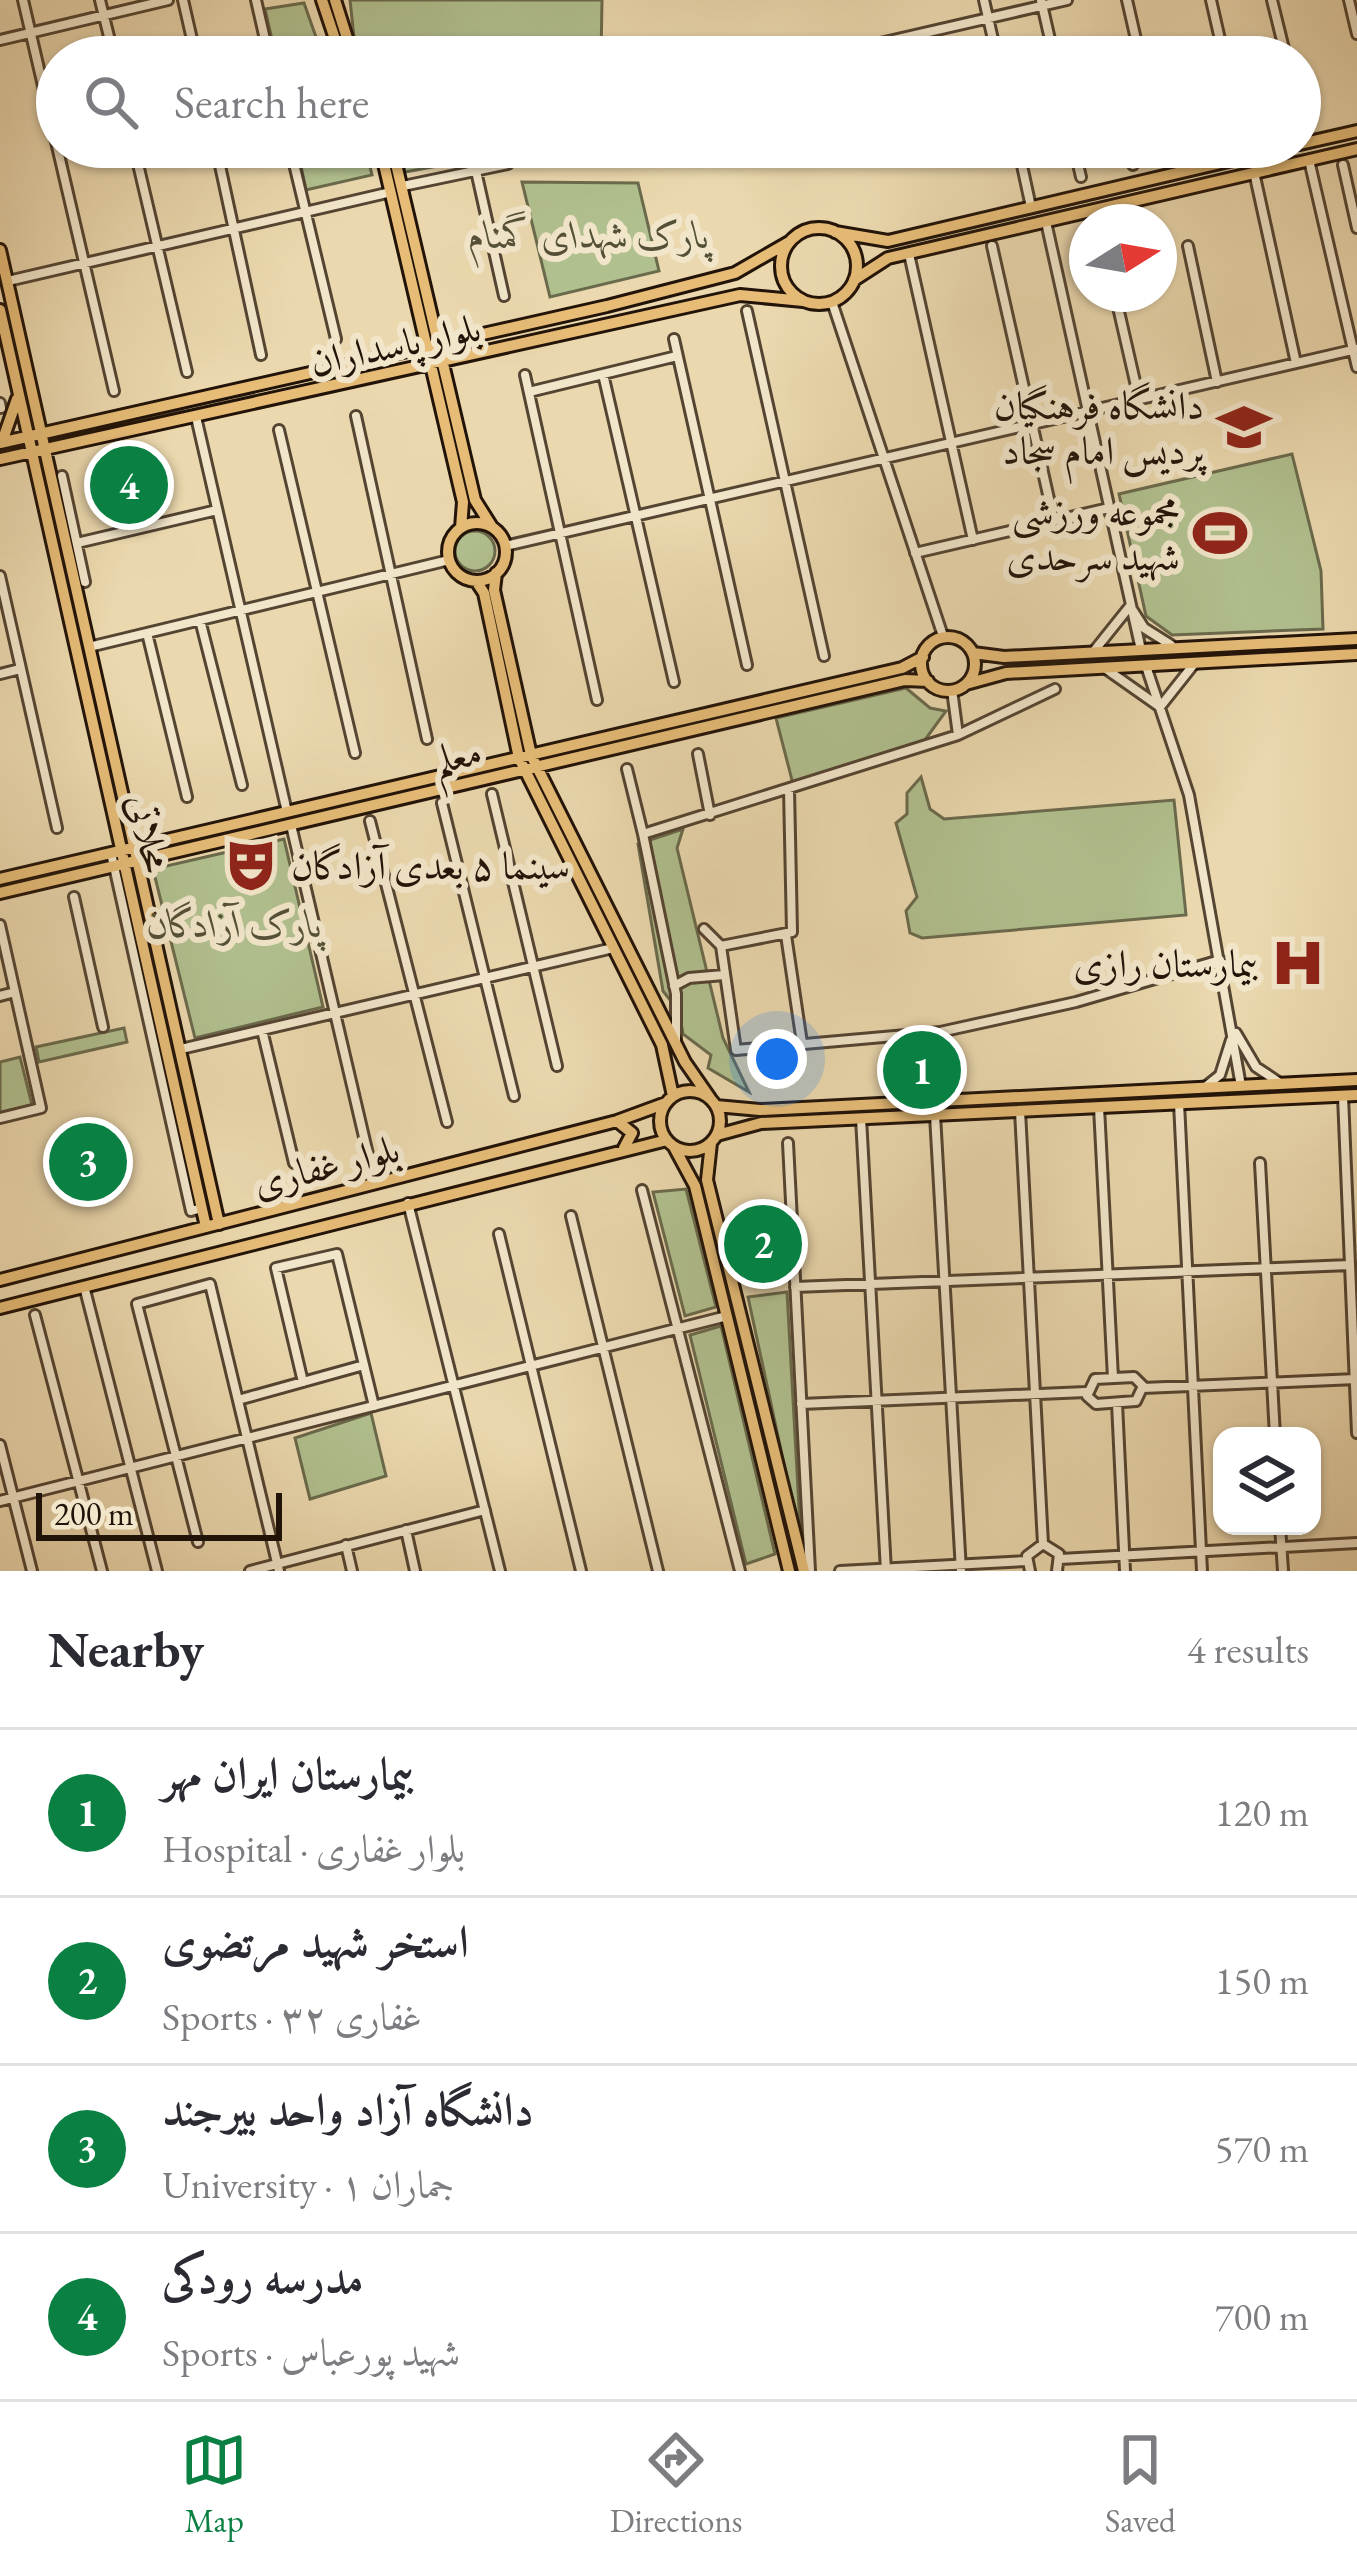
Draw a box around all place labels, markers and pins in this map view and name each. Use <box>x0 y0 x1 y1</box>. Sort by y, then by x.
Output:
place label: دانشگاه فرهنگیان پردیس امام سجاد <box>994 380 1207 485</box>
school or university icon: دانشگاه فرهنگیان پردیس امام سجاد <box>1215 398 1273 456</box>
pin: 4 <box>90 440 168 530</box>
place label: مجموعه ورزشی شهید سرحدی <box>1006 486 1180 583</box>
sports icon: مجموعه ورزشی شهید سرحدی <box>1191 504 1249 562</box>
theatre icon: سینما ۵ بعدی آزادگان <box>222 836 280 894</box>
place label: سینما ۵ بعدی آزادگان <box>291 840 570 891</box>
hospital icon: بیمارستان رازی <box>1269 934 1327 992</box>
place label: بیمارستان رازی <box>1073 938 1258 989</box>
pin: 1 <box>883 1025 961 1115</box>
pin: 3 <box>49 1117 127 1207</box>
pin: 2 <box>724 1199 802 1289</box>

